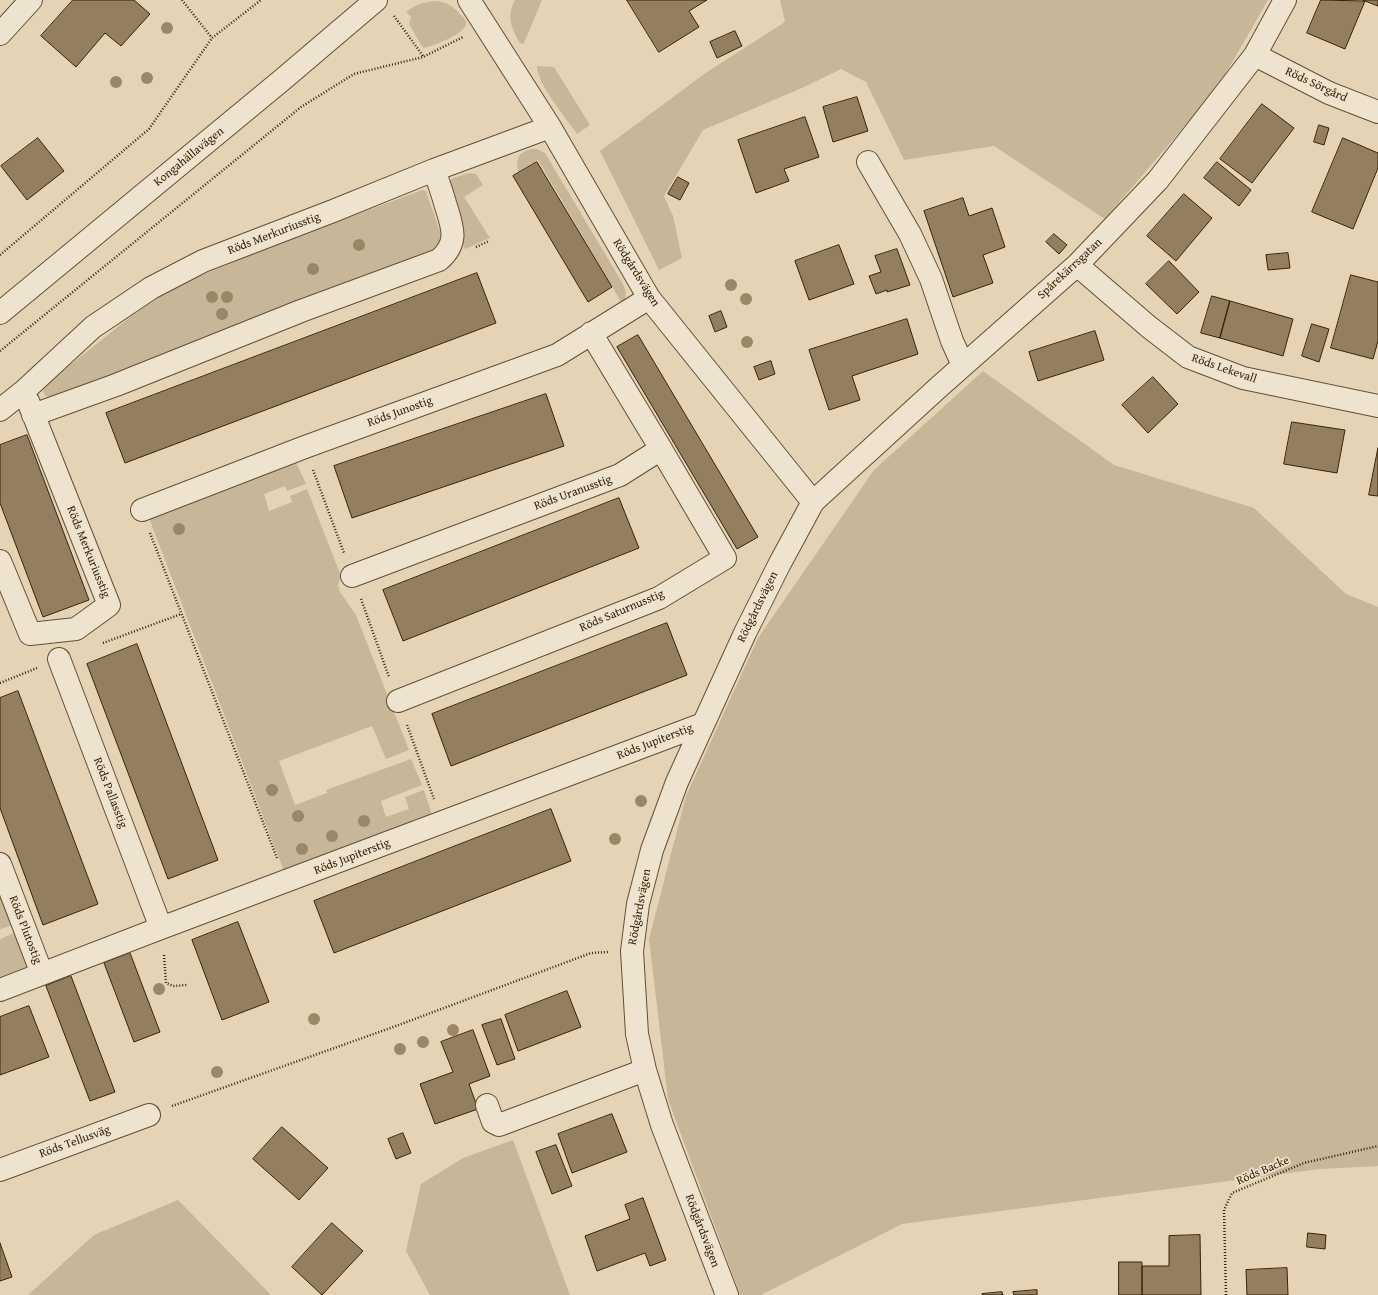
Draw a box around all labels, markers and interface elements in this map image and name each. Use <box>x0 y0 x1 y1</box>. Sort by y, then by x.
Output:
street label: Röds Sörgård <box>1283 64 1349 106</box>
street label: Kongahällavägen <box>151 124 227 190</box>
street label: Röds Merkuriusstig <box>226 210 322 258</box>
street label: Spårekärrsgatan <box>1035 235 1105 303</box>
street label: Rödgårdsvägen <box>609 237 663 309</box>
street label: Röds Lekevall <box>1190 351 1258 387</box>
street label: Röds Junostig <box>365 394 435 430</box>
street label: Röds Uranusstig <box>532 472 614 514</box>
street label: Röds Merkuriusstig <box>63 504 113 600</box>
street label: Rödgårdsvägen <box>735 569 781 645</box>
street label: Röds Saturnusstig <box>578 587 666 635</box>
street label: Röds Jupiterstig <box>615 721 695 763</box>
street label: Röds Pallasstig <box>90 756 130 830</box>
street label: Röds Jupiterstig <box>312 836 392 878</box>
street label: Rödgårdsvägen <box>626 868 654 946</box>
street label: Röds Plutostig <box>5 894 45 966</box>
street label: Röds Tellusväg <box>38 1123 112 1161</box>
street label: Röds Backe <box>1234 1153 1292 1189</box>
street label: Rödgårdsvägen <box>681 1192 723 1270</box>

